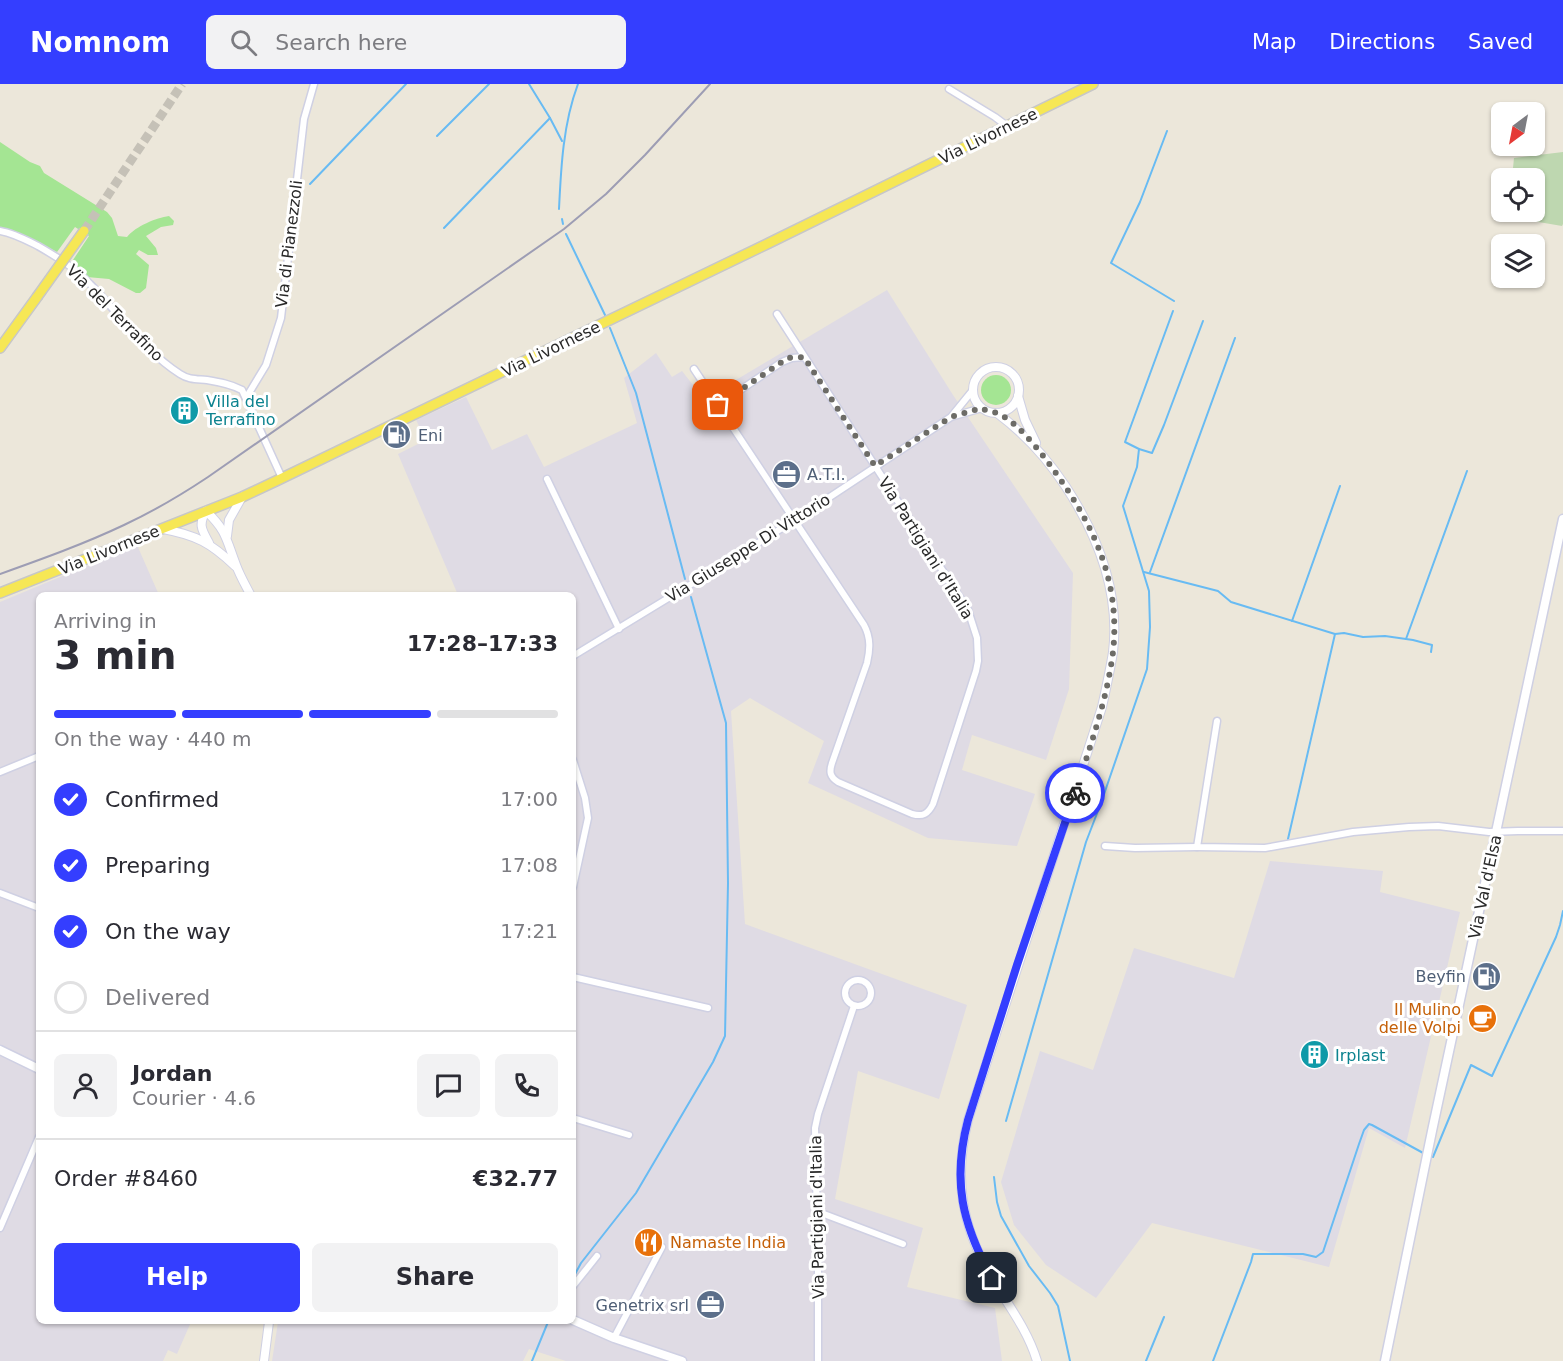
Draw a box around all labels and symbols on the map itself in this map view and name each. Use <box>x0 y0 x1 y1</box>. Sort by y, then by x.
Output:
north arrow <box>1491 102 1545 156</box>
street label: Via Livornese <box>936 104 1040 168</box>
street label: Via di Pianezzoli <box>272 179 306 309</box>
street label: Via del Terrafino <box>63 261 167 365</box>
street label: Via Livornese <box>499 317 603 381</box>
pin <box>692 379 743 430</box>
place label: Villa del Terrafino <box>205 392 276 429</box>
building icon: Villa del Terrafino <box>169 394 201 426</box>
fuel station icon: Eni <box>381 419 413 451</box>
place label: Eni <box>418 426 443 445</box>
office icon: A.T.I. <box>770 458 802 490</box>
place label: A.T.I. <box>807 465 846 484</box>
street label: Via Partigiani d'Italia <box>874 473 978 623</box>
street label: Via Giuseppe Di Vittorio <box>662 490 834 606</box>
street label: Via Livornese <box>56 521 162 579</box>
courier <box>1045 763 1105 823</box>
street label: Via Val d'Elsa <box>1465 833 1505 941</box>
fuel station icon: Beyfin <box>1471 960 1503 992</box>
place label: Beyfin <box>1415 967 1466 986</box>
place label: Il Mulino delle Volpi <box>1379 1000 1461 1037</box>
cafe icon: Il Mulino delle Volpi <box>1466 1002 1498 1034</box>
building icon: Irplast <box>1298 1039 1330 1071</box>
place label: Irplast <box>1335 1046 1385 1065</box>
street label: Via Partigiani d'Italia <box>806 1135 828 1299</box>
restaurant icon: Namaste India <box>633 1226 665 1258</box>
place label: Namaste India <box>670 1233 786 1252</box>
pin <box>966 1252 1017 1303</box>
office icon: Genetrix srl <box>694 1289 726 1321</box>
place label: Genetrix srl <box>596 1296 689 1315</box>

